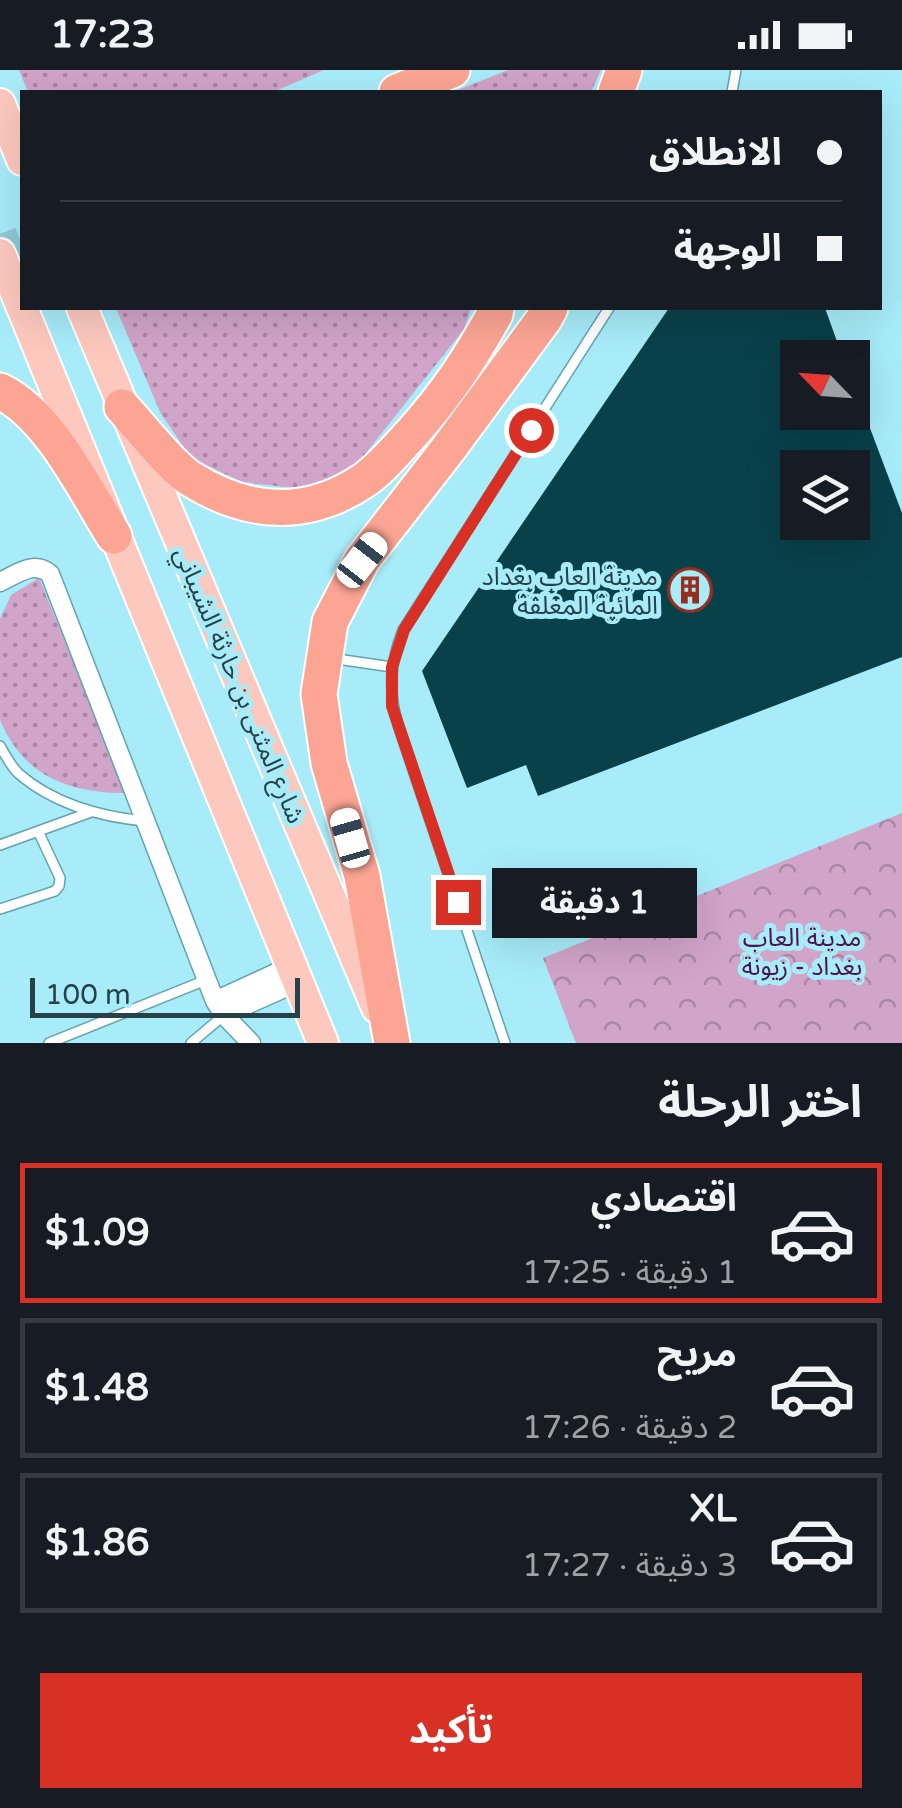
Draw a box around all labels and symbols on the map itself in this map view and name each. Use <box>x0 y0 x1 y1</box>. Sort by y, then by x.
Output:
north arrow <box>780 340 870 430</box>
route start <box>509 408 554 453</box>
car <box>332 527 392 593</box>
street label: شارع المثنى بن حارثة الشيباني <box>164 543 311 829</box>
place label: مدينة العاب بغداد المائية المغلقة <box>482 562 658 621</box>
building icon: مدينة العاب بغداد المائية المغلقة <box>667 567 713 613</box>
car <box>327 805 373 871</box>
callout: 1 دقيقة <box>493 867 698 937</box>
route end <box>436 880 481 925</box>
park label: مدينة العاب بغداد - زيونة <box>742 923 862 982</box>
scale bar <box>30 973 300 1018</box>

